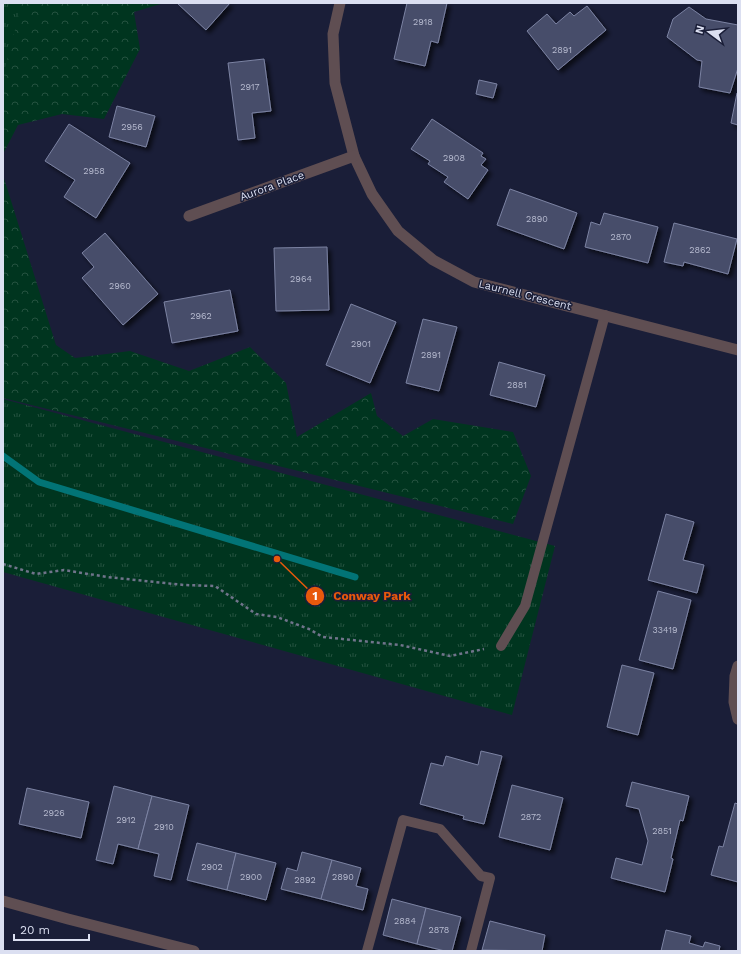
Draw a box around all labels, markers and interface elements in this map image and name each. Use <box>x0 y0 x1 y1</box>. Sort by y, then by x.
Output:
north arrow <box>689 12 729 52</box>
house number: 2918 <box>413 17 433 27</box>
text: N <box>692 24 707 35</box>
house number: 2891 <box>552 45 572 55</box>
house number: 2917 <box>240 82 260 92</box>
house number: 2956 <box>121 122 143 132</box>
house number: 2908 <box>443 153 465 163</box>
house number: 2958 <box>83 166 105 176</box>
street label: Aurora Place <box>238 168 306 204</box>
house number: 2890 <box>526 214 548 224</box>
house number: 2870 <box>611 232 632 242</box>
house number: 2862 <box>689 245 711 255</box>
house number: 2964 <box>290 274 312 284</box>
street label: Laurnell Crescent <box>477 277 573 313</box>
house number: 2960 <box>109 281 131 291</box>
house number: 2962 <box>190 311 212 321</box>
house number: 2901 <box>351 339 371 349</box>
house number: 2891 <box>421 350 441 360</box>
house number: 2881 <box>507 380 527 390</box>
callout: Conway Park <box>305 584 419 608</box>
text: 1 <box>312 589 318 603</box>
text: Conway Park <box>333 589 411 603</box>
house number: 33419 <box>653 625 677 635</box>
house number: 2926 <box>43 808 65 818</box>
house number: 2872 <box>521 812 541 822</box>
house number: 2912 <box>116 815 136 825</box>
house number: 2910 <box>154 822 174 832</box>
house number: 2851 <box>652 826 672 836</box>
house number: 2902 <box>201 862 223 872</box>
house number: 2900 <box>240 872 262 882</box>
house number: 2890 <box>332 872 354 882</box>
house number: 2892 <box>294 875 316 885</box>
scale bar <box>14 916 89 942</box>
house number: 2884 <box>394 916 416 926</box>
text: 20 m <box>20 923 50 937</box>
house number: 2878 <box>429 925 449 935</box>

